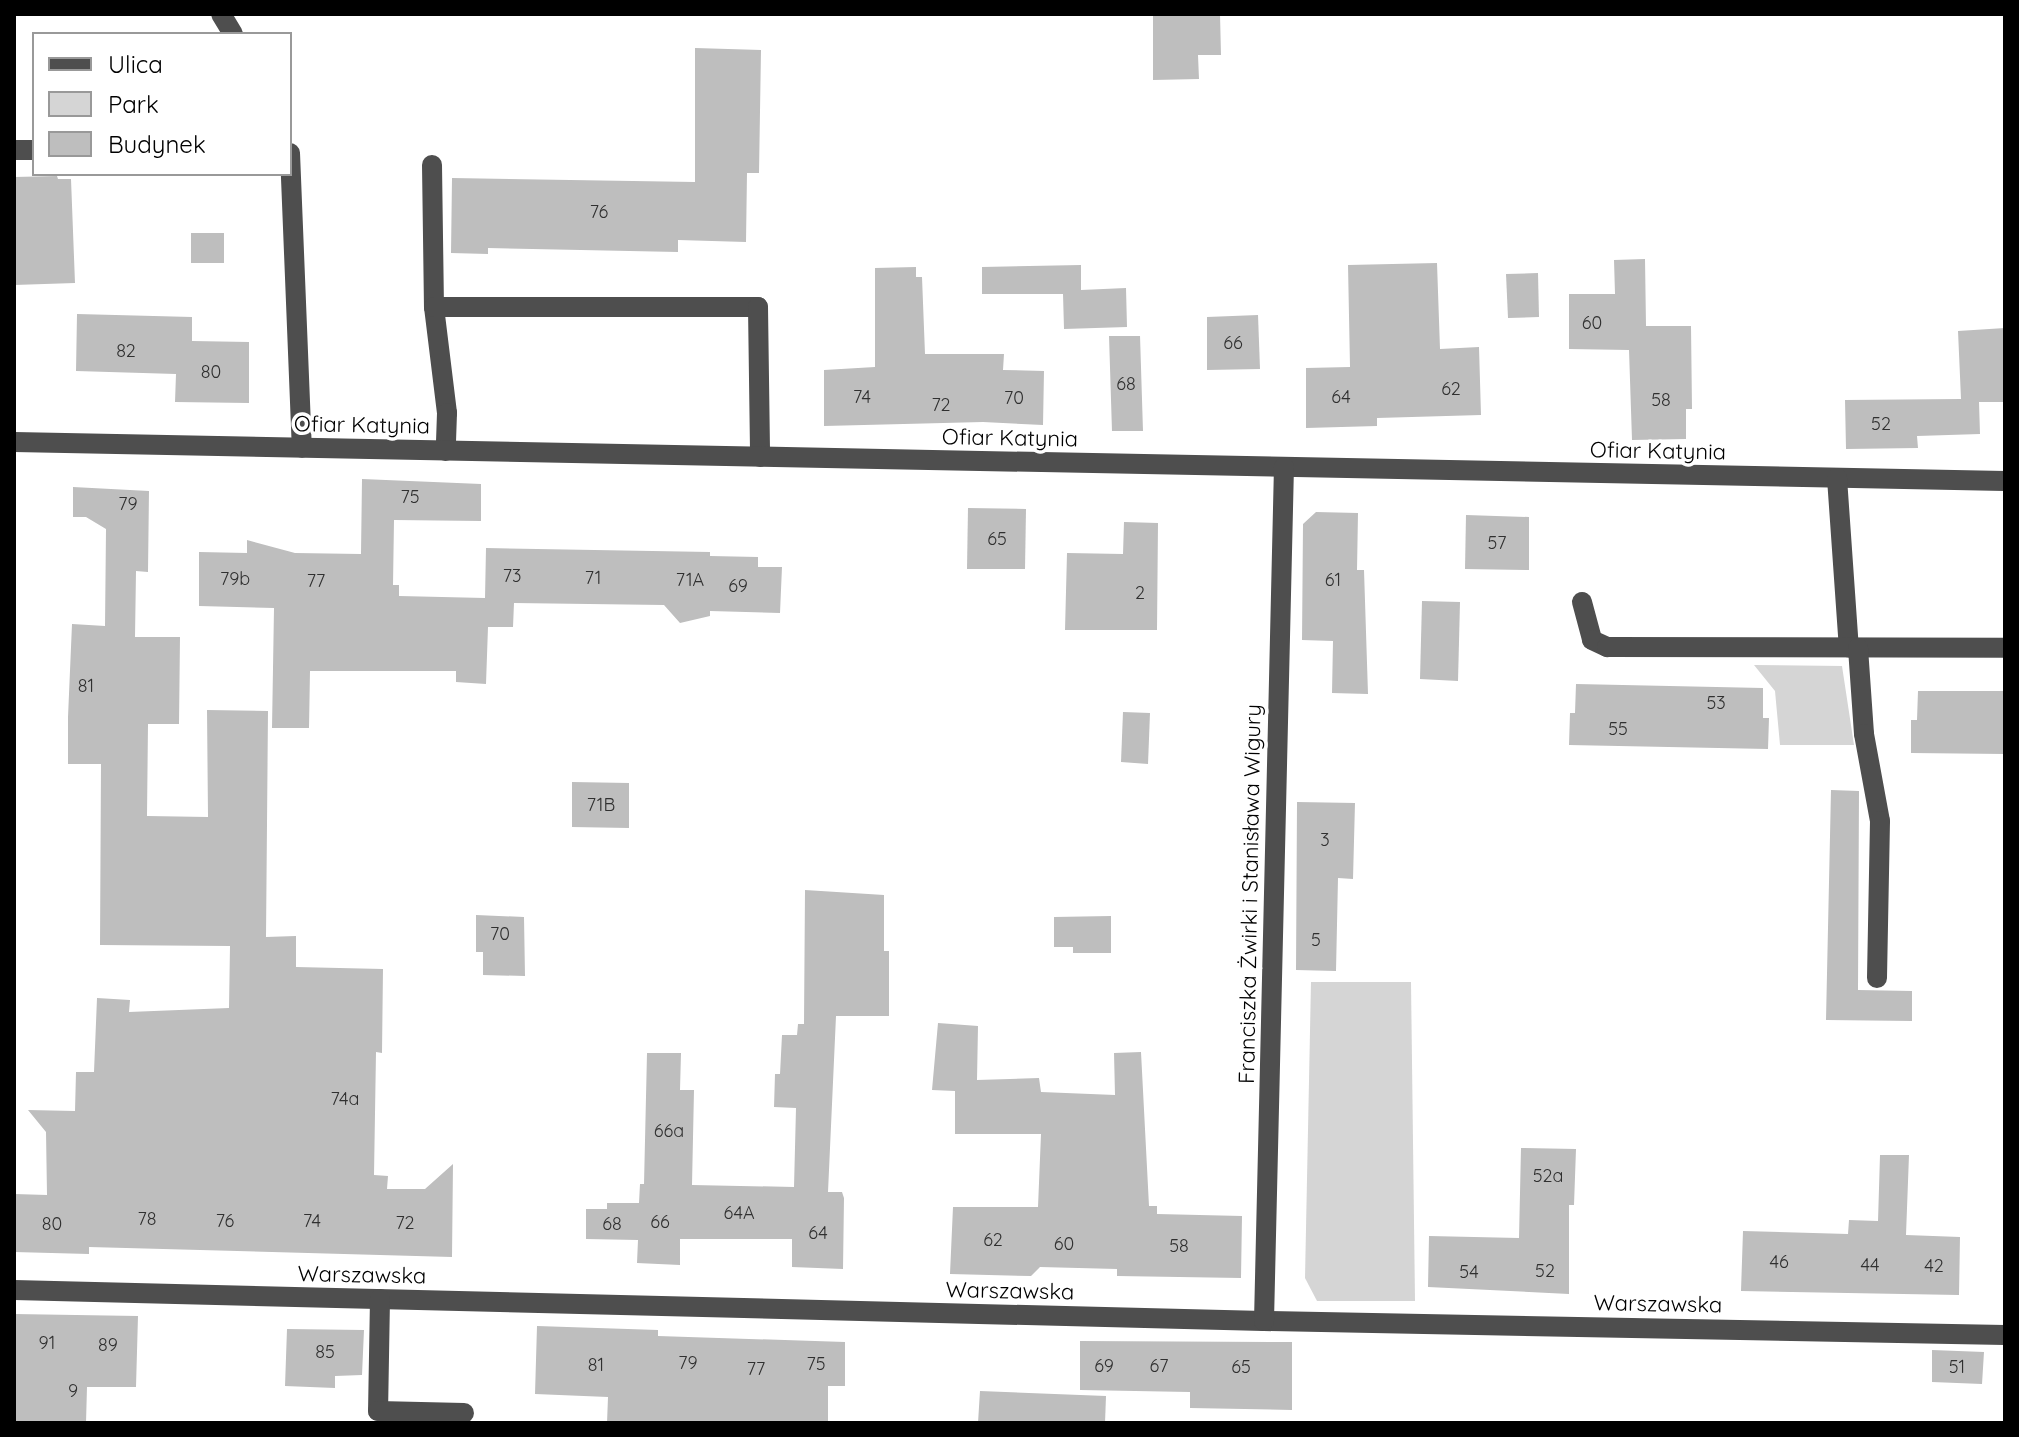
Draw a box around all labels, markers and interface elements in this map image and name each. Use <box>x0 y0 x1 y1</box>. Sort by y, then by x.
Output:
legend <box>32 32 292 176</box>
text: Ulica <box>108 49 163 79</box>
text: Park <box>108 89 159 119</box>
text: Budynek <box>108 129 206 159</box>
house number: 76 <box>590 201 608 223</box>
house number: 60 <box>1582 312 1602 334</box>
house number: 66 <box>1223 332 1243 354</box>
house number: 82 <box>116 340 136 362</box>
house number: 80 <box>201 361 221 383</box>
house number: 68 <box>1116 373 1136 395</box>
house number: 62 <box>1441 378 1461 400</box>
house number: 74 <box>853 386 871 408</box>
house number: 64 <box>1331 386 1351 408</box>
house number: 70 <box>1004 387 1024 409</box>
house number: 58 <box>1651 389 1671 411</box>
house number: 72 <box>931 394 951 416</box>
street label: Ofiar Katynia <box>294 411 430 439</box>
house number: 52 <box>1871 413 1891 435</box>
street label: Ofiar Katynia <box>942 424 1078 452</box>
street label: Ofiar Katynia <box>1590 437 1726 465</box>
house number: 75 <box>400 486 420 508</box>
house number: 79 <box>118 493 138 515</box>
house number: 65 <box>987 528 1007 550</box>
house number: 57 <box>1487 532 1507 554</box>
house number: 73 <box>503 565 521 587</box>
house number: 71 <box>585 567 601 589</box>
house number: 79b <box>220 568 250 590</box>
house number: 71A <box>676 569 704 591</box>
house number: 61 <box>1325 569 1341 591</box>
house number: 77 <box>307 570 325 592</box>
house number: 69 <box>728 575 748 597</box>
house number: 2 <box>1135 582 1145 604</box>
house number: 81 <box>78 675 94 697</box>
house number: 53 <box>1706 692 1726 714</box>
street label: Franciszka Żwirki i Stanisława Wigury <box>1233 704 1267 1084</box>
house number: 55 <box>1608 718 1628 740</box>
house number: 71B <box>587 794 615 816</box>
house number: 3 <box>1320 829 1330 851</box>
house number: 70 <box>490 923 510 945</box>
house number: 5 <box>1311 929 1321 951</box>
house number: 74a <box>331 1088 359 1110</box>
house number: 66a <box>654 1120 684 1142</box>
house number: 52a <box>1533 1165 1563 1187</box>
house number: 64A <box>723 1202 755 1224</box>
house number: 78 <box>138 1208 156 1230</box>
house number: 76 <box>216 1210 234 1232</box>
house number: 74 <box>303 1210 321 1232</box>
house number: 66 <box>650 1211 670 1233</box>
house number: 72 <box>395 1212 415 1234</box>
house number: 80 <box>42 1213 62 1235</box>
house number: 68 <box>602 1213 622 1235</box>
house number: 64 <box>808 1222 828 1244</box>
house number: 62 <box>983 1229 1003 1251</box>
house number: 60 <box>1054 1233 1074 1255</box>
house number: 58 <box>1169 1235 1189 1257</box>
house number: 46 <box>1769 1251 1789 1273</box>
house number: 44 <box>1861 1254 1879 1276</box>
house number: 42 <box>1924 1255 1944 1277</box>
house number: 52 <box>1535 1260 1555 1282</box>
street label: Warszawska <box>297 1261 427 1289</box>
house number: 54 <box>1459 1261 1479 1283</box>
street label: Warszawska <box>945 1277 1075 1305</box>
street label: Warszawska <box>1593 1290 1723 1318</box>
house number: 91 <box>39 1332 55 1354</box>
house number: 89 <box>98 1334 118 1356</box>
house number: 85 <box>315 1341 335 1363</box>
house number: 79 <box>678 1352 698 1374</box>
house number: 75 <box>806 1353 826 1375</box>
house number: 81 <box>588 1354 604 1376</box>
house number: 69 <box>1094 1355 1114 1377</box>
house number: 67 <box>1150 1355 1168 1377</box>
house number: 65 <box>1231 1356 1251 1378</box>
house number: 51 <box>1949 1356 1965 1378</box>
house number: 77 <box>747 1358 765 1380</box>
house number: 9 <box>68 1380 78 1402</box>

